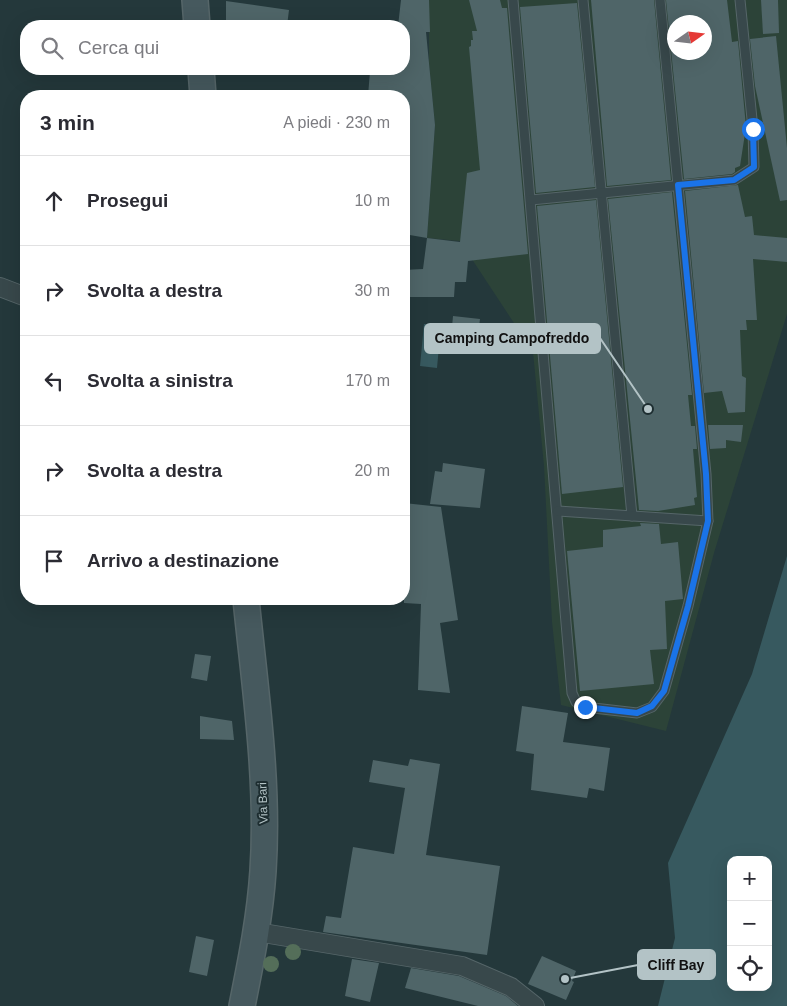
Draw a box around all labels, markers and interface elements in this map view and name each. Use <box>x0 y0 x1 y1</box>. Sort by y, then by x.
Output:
north arrow <box>667 15 712 60</box>
search box <box>20 20 410 75</box>
icon: search <box>38 34 66 62</box>
text: Cerca qui <box>78 37 159 58</box>
text: 3 min <box>40 111 95 134</box>
text: A piedi · 230 m <box>283 114 390 131</box>
route start <box>742 118 765 141</box>
icon: ahead <box>40 187 68 215</box>
text: Prosegui <box>87 190 168 211</box>
text: 10 m <box>354 192 390 209</box>
icon: right <box>40 277 68 305</box>
text: Svolta a destra <box>87 280 222 301</box>
text: 30 m <box>354 282 390 299</box>
callout: Camping Campofreddo <box>425 324 600 353</box>
text: Camping Campofreddo <box>435 330 589 346</box>
icon: left <box>40 367 68 395</box>
text: Svolta a sinistra <box>87 370 233 391</box>
text: 170 m <box>346 372 390 389</box>
icon: right <box>40 457 68 485</box>
text: Svolta a destra <box>87 460 222 481</box>
text: 20 m <box>354 462 390 479</box>
icon: arrive <box>40 547 68 575</box>
text: Arrivo a destinazione <box>87 550 279 571</box>
route end <box>574 696 597 719</box>
street label: Via Bari <box>255 782 271 824</box>
map controls <box>727 856 772 991</box>
button: + <box>727 856 772 901</box>
button: − <box>727 901 772 946</box>
button: locate <box>727 946 772 991</box>
callout: Cliff Bay <box>638 950 715 979</box>
text: Cliff Bay <box>648 957 705 973</box>

